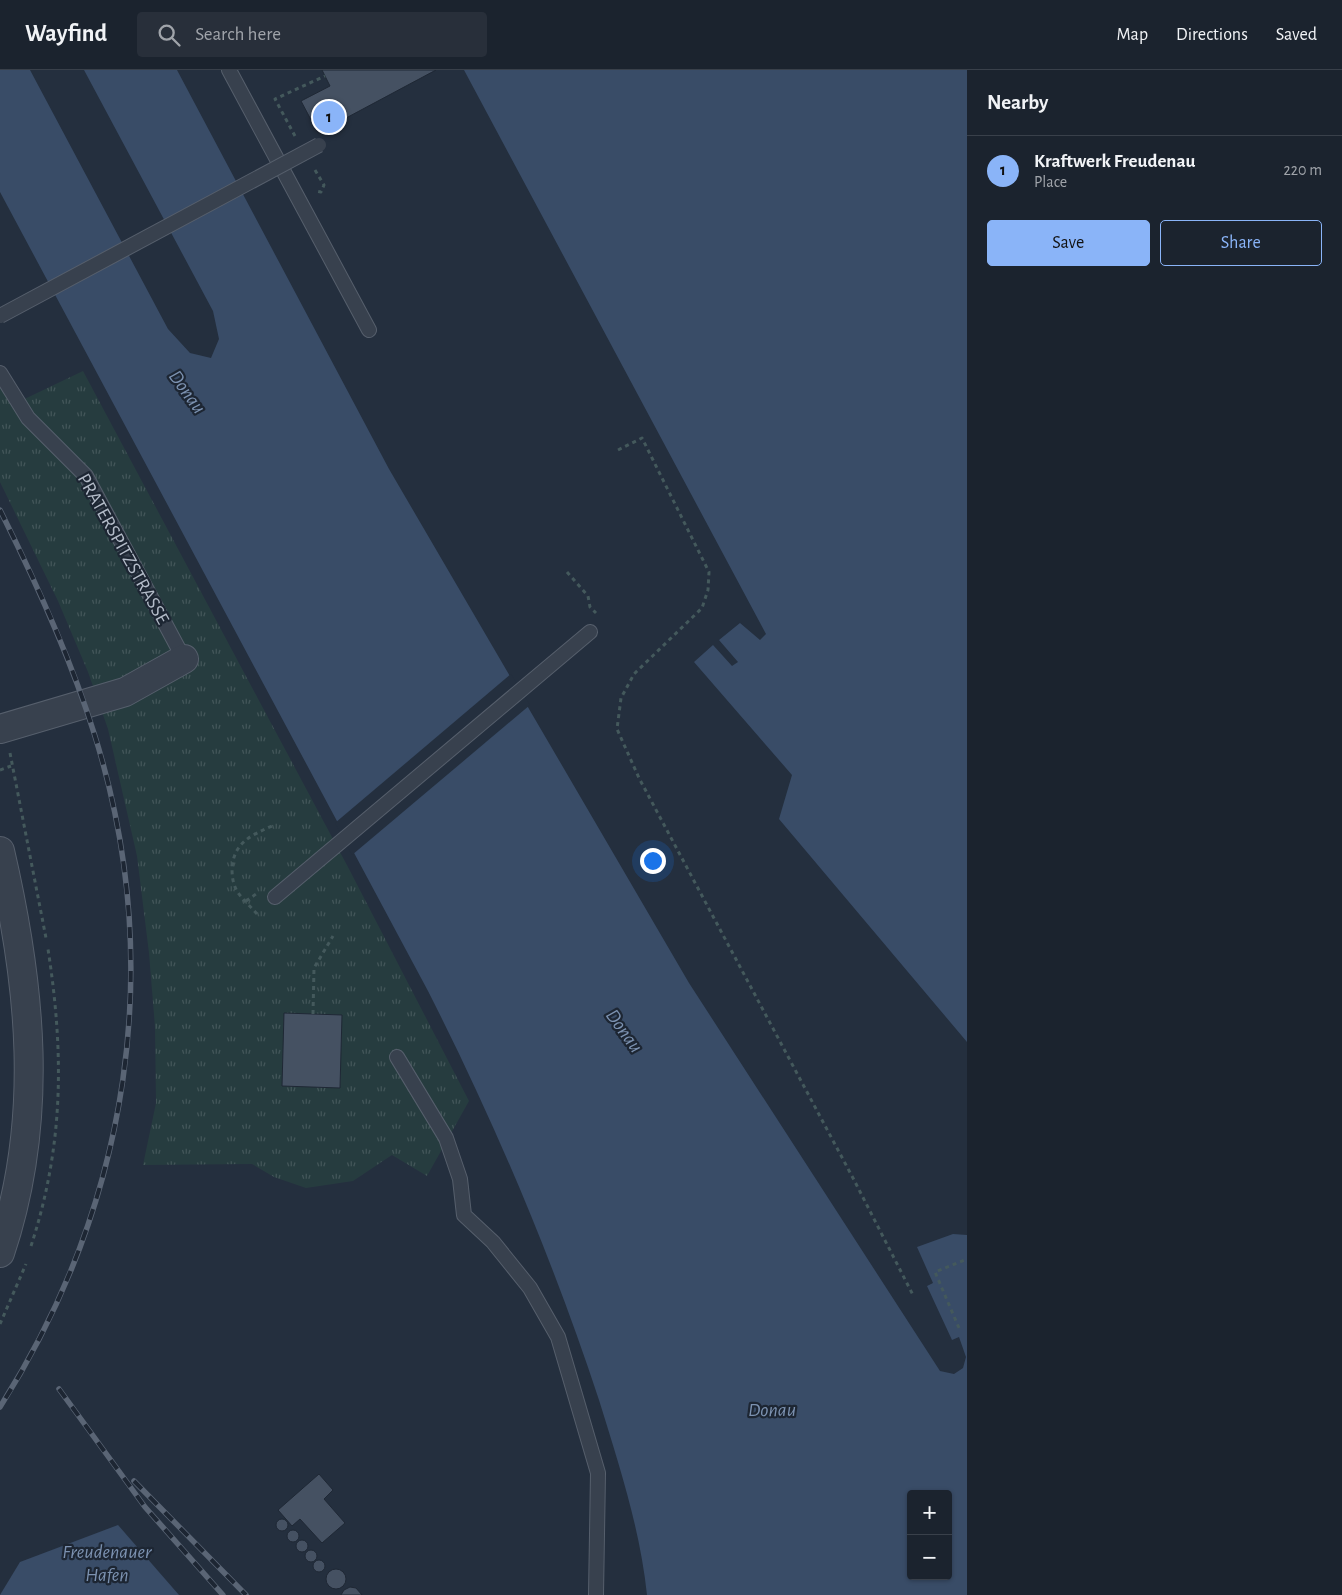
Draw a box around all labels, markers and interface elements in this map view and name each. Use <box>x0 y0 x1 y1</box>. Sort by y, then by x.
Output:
search box <box>137 12 487 57</box>
icon: search <box>155 21 183 49</box>
text: Wayfind <box>25 22 107 46</box>
text: Search here <box>195 25 281 44</box>
text: Map <box>1117 26 1148 44</box>
text: Directions <box>1176 26 1248 44</box>
text: Saved <box>1276 26 1317 44</box>
text: Nearby <box>987 92 1048 113</box>
pin: 1 <box>313 98 345 136</box>
text: Kraftwerk Freudenau <box>1034 152 1195 171</box>
text: 1 <box>1000 162 1006 178</box>
text: 220 m <box>1284 162 1322 178</box>
text: Place <box>1034 174 1067 190</box>
button: Save <box>987 220 1150 266</box>
button: Share <box>1160 220 1322 266</box>
water label: Donau <box>165 367 209 417</box>
street label: PRATERSPITZSTRASSE <box>74 470 172 628</box>
your location <box>640 848 666 874</box>
water label: Donau <box>602 1006 646 1056</box>
water label: Donau <box>748 1400 796 1420</box>
map controls <box>907 1490 952 1580</box>
button: + <box>907 1490 952 1535</box>
button: − <box>907 1535 952 1580</box>
water label: Freudenauer Hafen <box>62 1542 152 1585</box>

